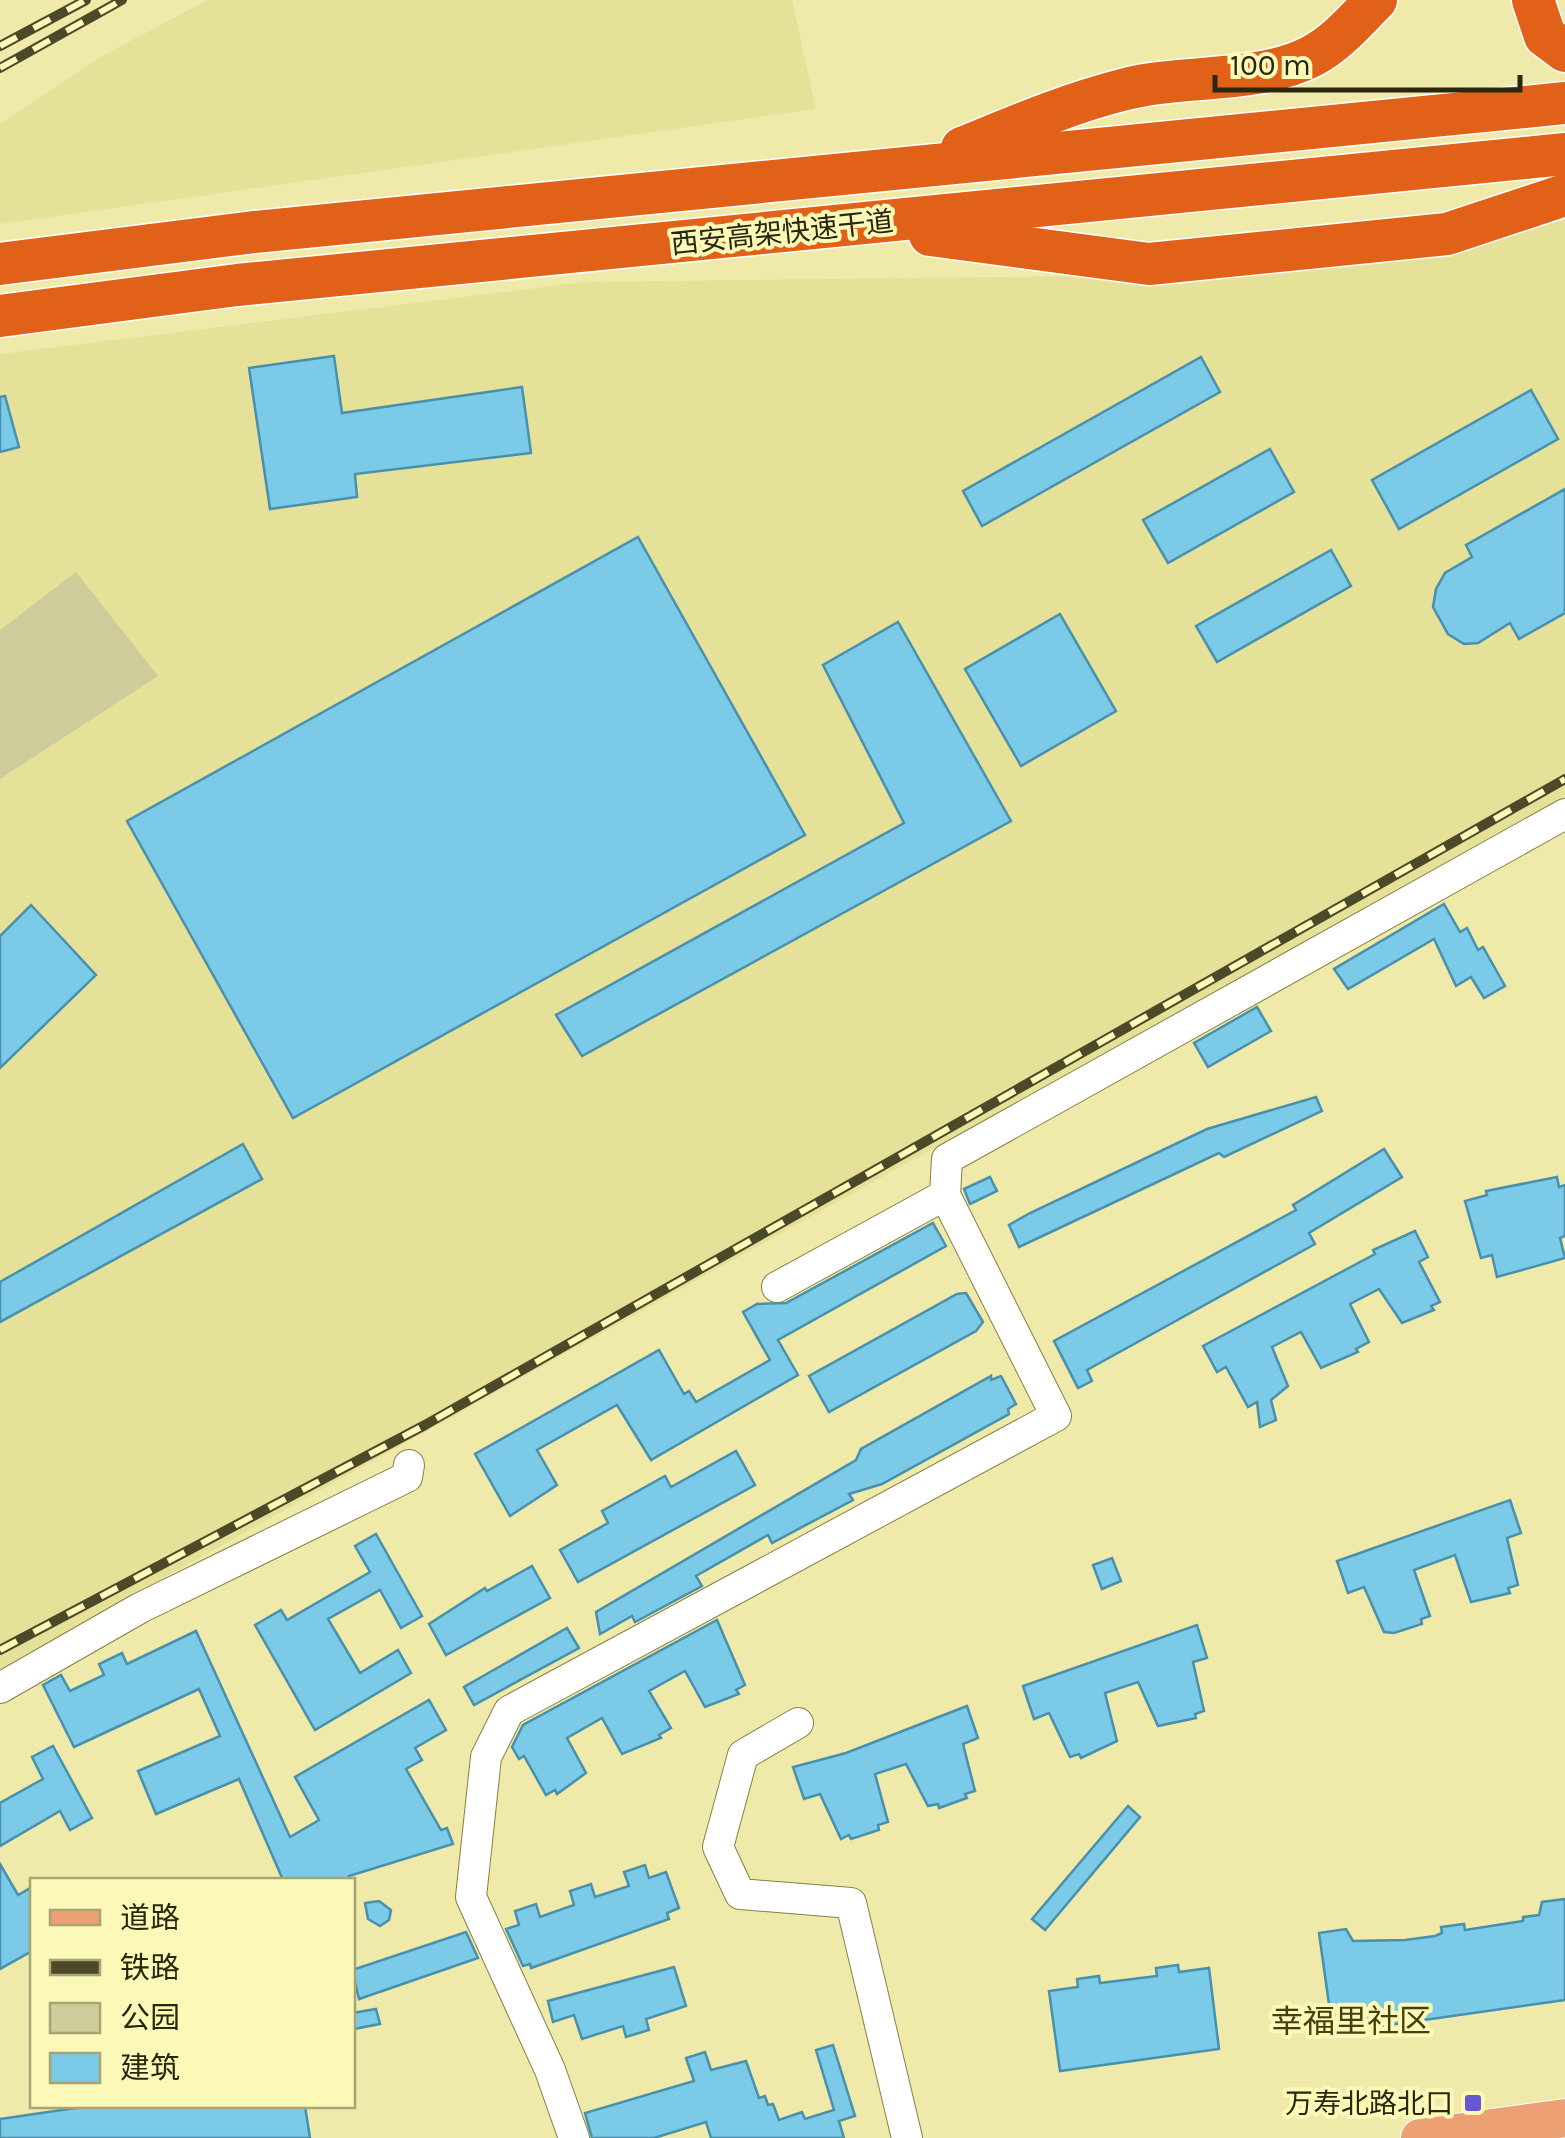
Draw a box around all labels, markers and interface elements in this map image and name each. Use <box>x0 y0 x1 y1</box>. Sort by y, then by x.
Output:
scale bar <box>1215 30 1520 92</box>
text: 100 m <box>1230 47 1311 83</box>
street label: 西安高架快速干道 <box>669 204 895 261</box>
legend <box>30 1878 355 2108</box>
text: 道路 <box>120 1900 180 1936</box>
text: 铁路 <box>120 1950 180 1986</box>
text: 公园 <box>120 2000 180 2036</box>
district label: 幸福里社区 <box>1271 2003 1431 2040</box>
text: 建筑 <box>120 2050 180 2086</box>
place label: 万寿北路北口 <box>1285 2087 1453 2120</box>
marker: 万寿北路北口 <box>1462 2092 1484 2114</box>

